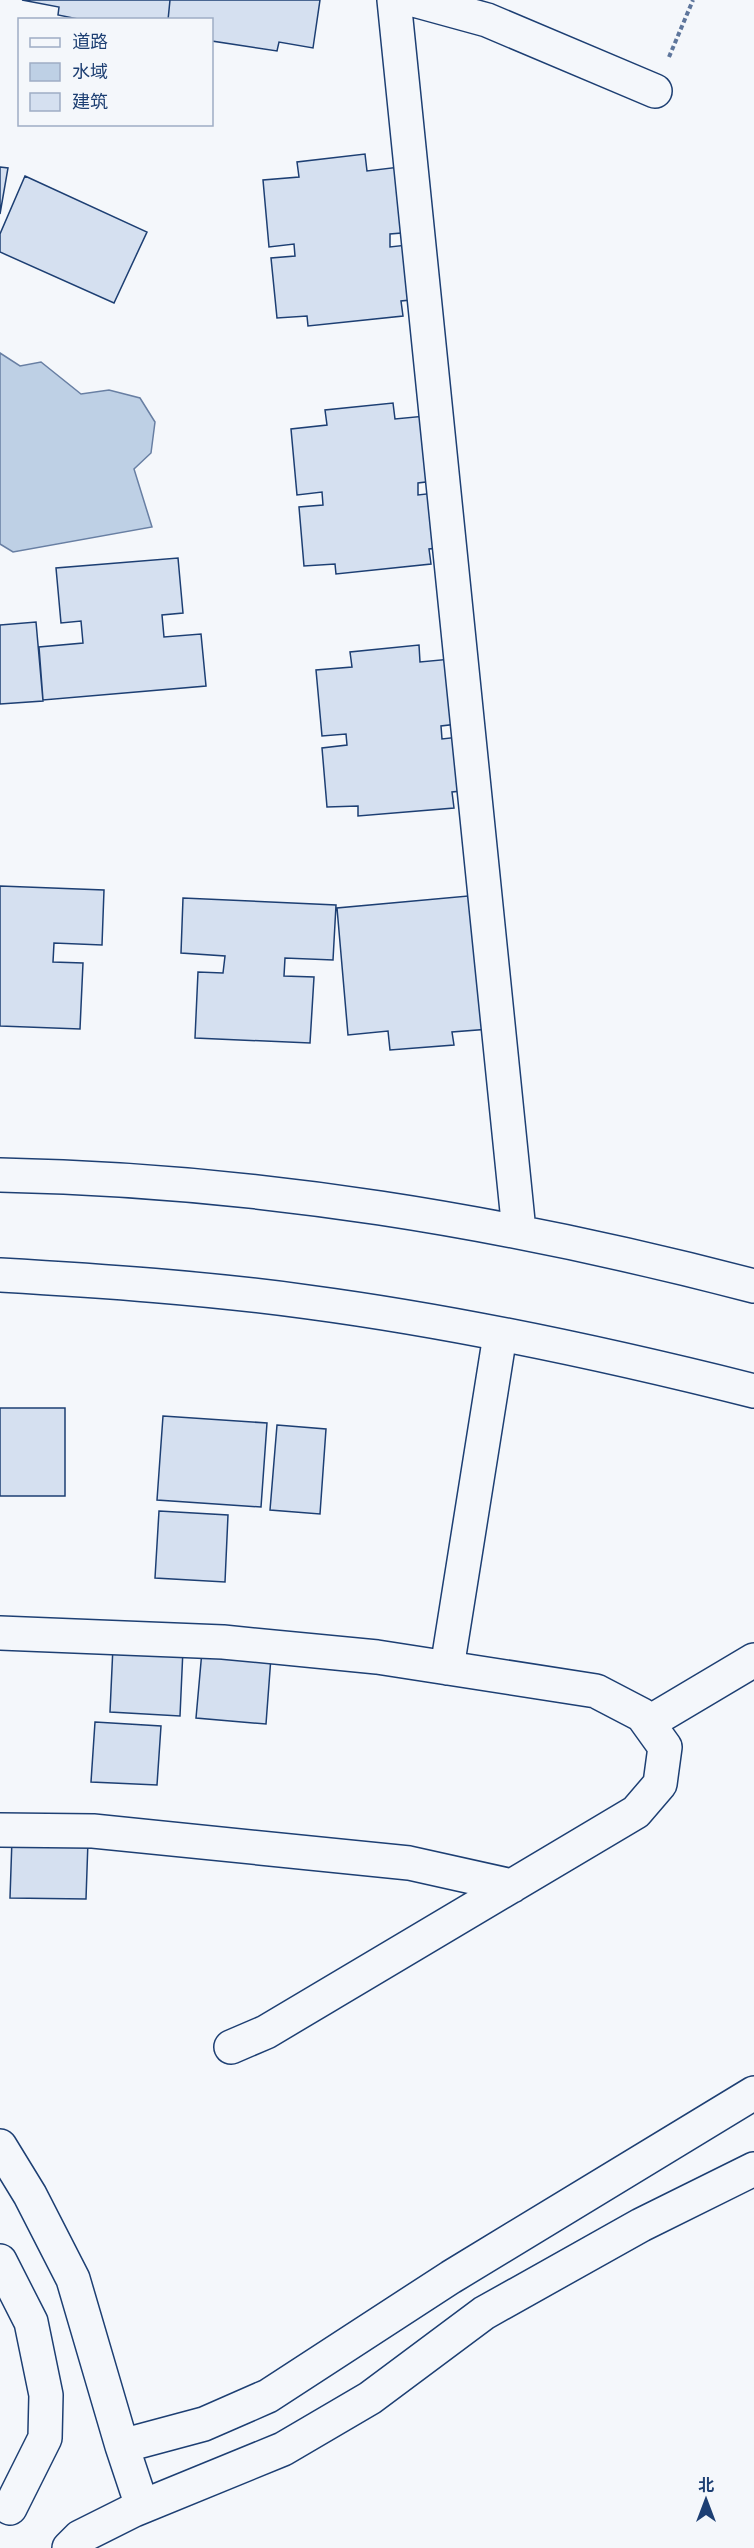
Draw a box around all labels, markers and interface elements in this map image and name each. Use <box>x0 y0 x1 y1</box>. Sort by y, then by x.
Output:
legend <box>18 18 213 126</box>
text: 道路 <box>72 31 108 52</box>
text: 水域 <box>72 61 108 82</box>
text: 建筑 <box>72 91 108 112</box>
north arrow <box>676 2470 736 2530</box>
text: 北 <box>698 2476 714 2495</box>

